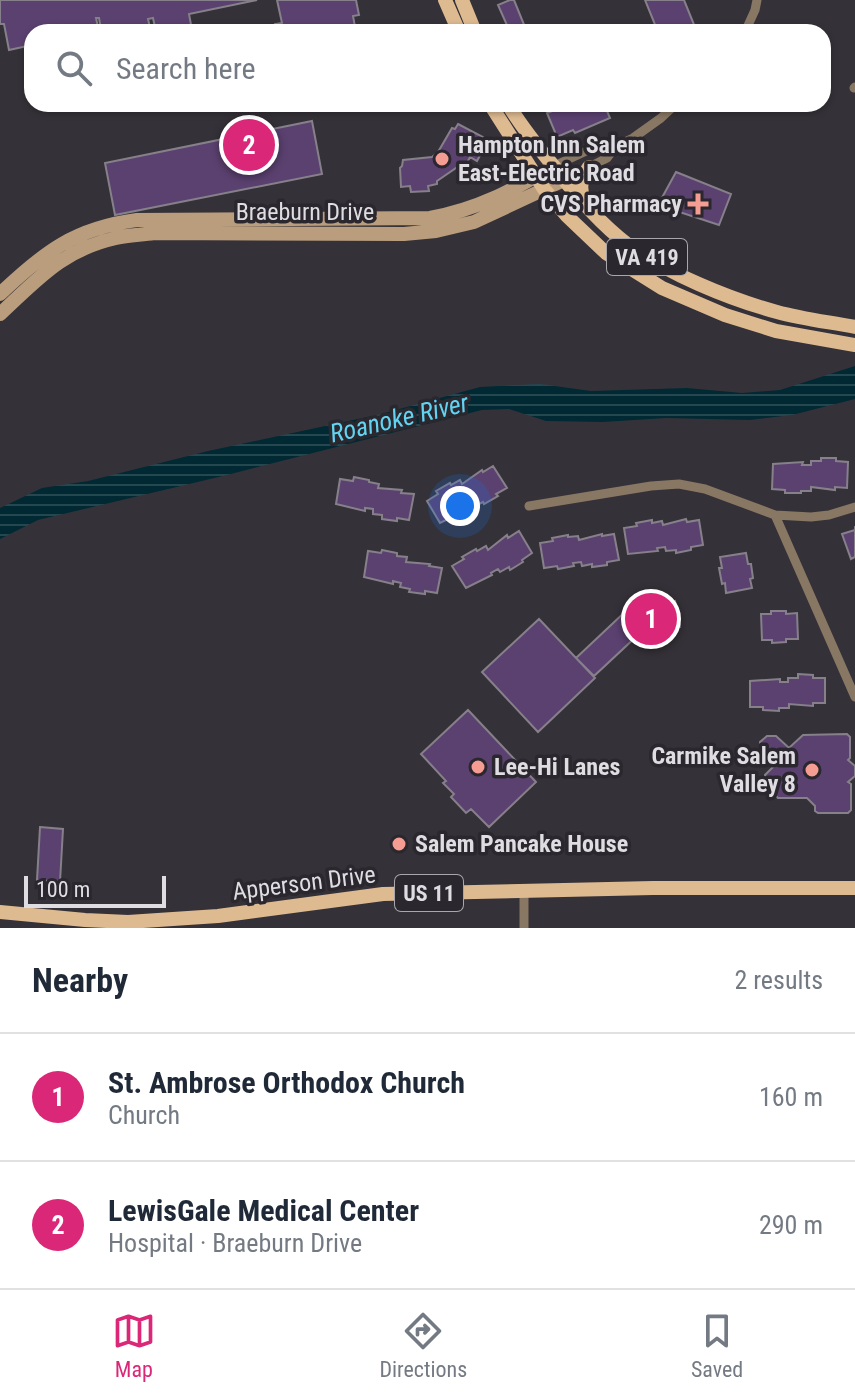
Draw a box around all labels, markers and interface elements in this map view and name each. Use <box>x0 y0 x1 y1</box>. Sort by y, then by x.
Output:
search box <box>24 24 831 112</box>
icon: search <box>52 46 96 90</box>
text: Search here <box>116 51 256 86</box>
pin: 2 <box>223 115 275 175</box>
place label: Hampton Inn Salem East-Electric Road <box>458 131 645 187</box>
marker: Hampton Inn Salem East-Electric Road <box>433 150 451 168</box>
place label: CVS Pharmacy <box>540 190 682 218</box>
marker: CVS Pharmacy <box>689 195 707 213</box>
street label: Braeburn Drive <box>236 198 374 226</box>
road number: VA 419 <box>607 239 687 275</box>
water label: Roanoke River <box>327 387 472 448</box>
your location <box>440 486 480 526</box>
pin: 1 <box>625 589 677 649</box>
place label: Carmike Salem Valley 8 <box>651 742 796 798</box>
place label: Lee-Hi Lanes <box>494 753 621 781</box>
marker: Lee-Hi Lanes <box>469 758 487 776</box>
marker: Carmike Salem Valley 8 <box>803 761 821 779</box>
place label: Salem Pancake House <box>415 830 628 858</box>
marker: Salem Pancake House <box>390 835 408 853</box>
street label: Apperson Drive <box>231 860 377 906</box>
scale bar <box>24 872 166 908</box>
road number: US 11 <box>395 875 463 911</box>
text: 100 m <box>36 877 90 902</box>
text: Nearby <box>32 960 128 1000</box>
text: 2 results <box>734 965 823 995</box>
text: St. Ambrose Orthodox Church <box>108 1065 465 1100</box>
text: 1 <box>51 1082 65 1112</box>
text: 160 m <box>759 1082 823 1112</box>
text: Church <box>108 1100 180 1130</box>
text: LewisGale Medical Center <box>108 1193 419 1228</box>
text: 2 <box>51 1210 65 1240</box>
text: 290 m <box>759 1210 823 1240</box>
text: Hospital · Braeburn Drive <box>108 1228 362 1258</box>
tab: Map <box>112 1309 156 1382</box>
tab: Directions <box>379 1309 467 1382</box>
tab: Saved <box>691 1309 743 1382</box>

